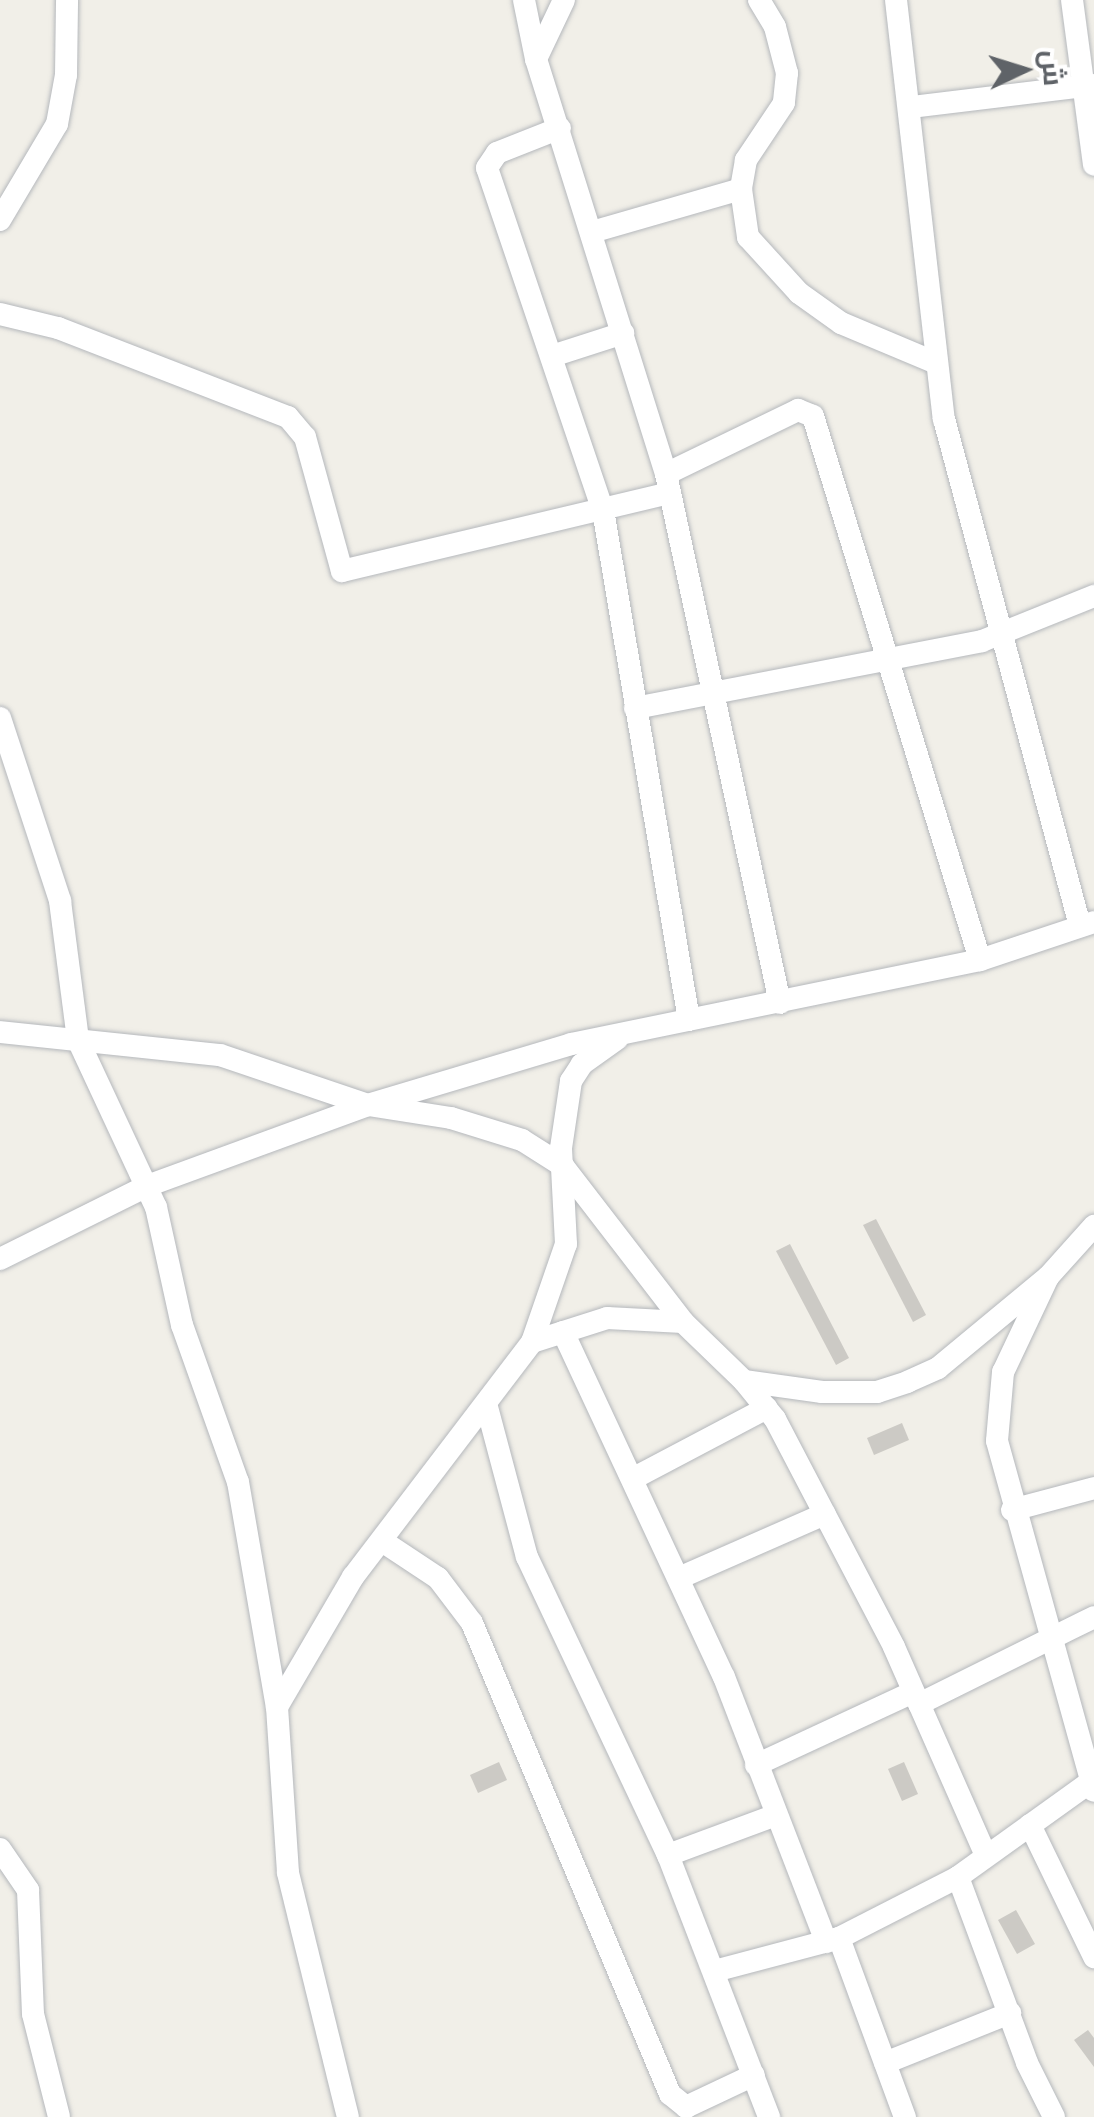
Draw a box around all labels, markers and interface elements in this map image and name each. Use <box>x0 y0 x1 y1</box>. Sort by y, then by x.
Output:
north arrow <box>974 20 1074 120</box>
text: ش <box>1034 49 1074 87</box>

